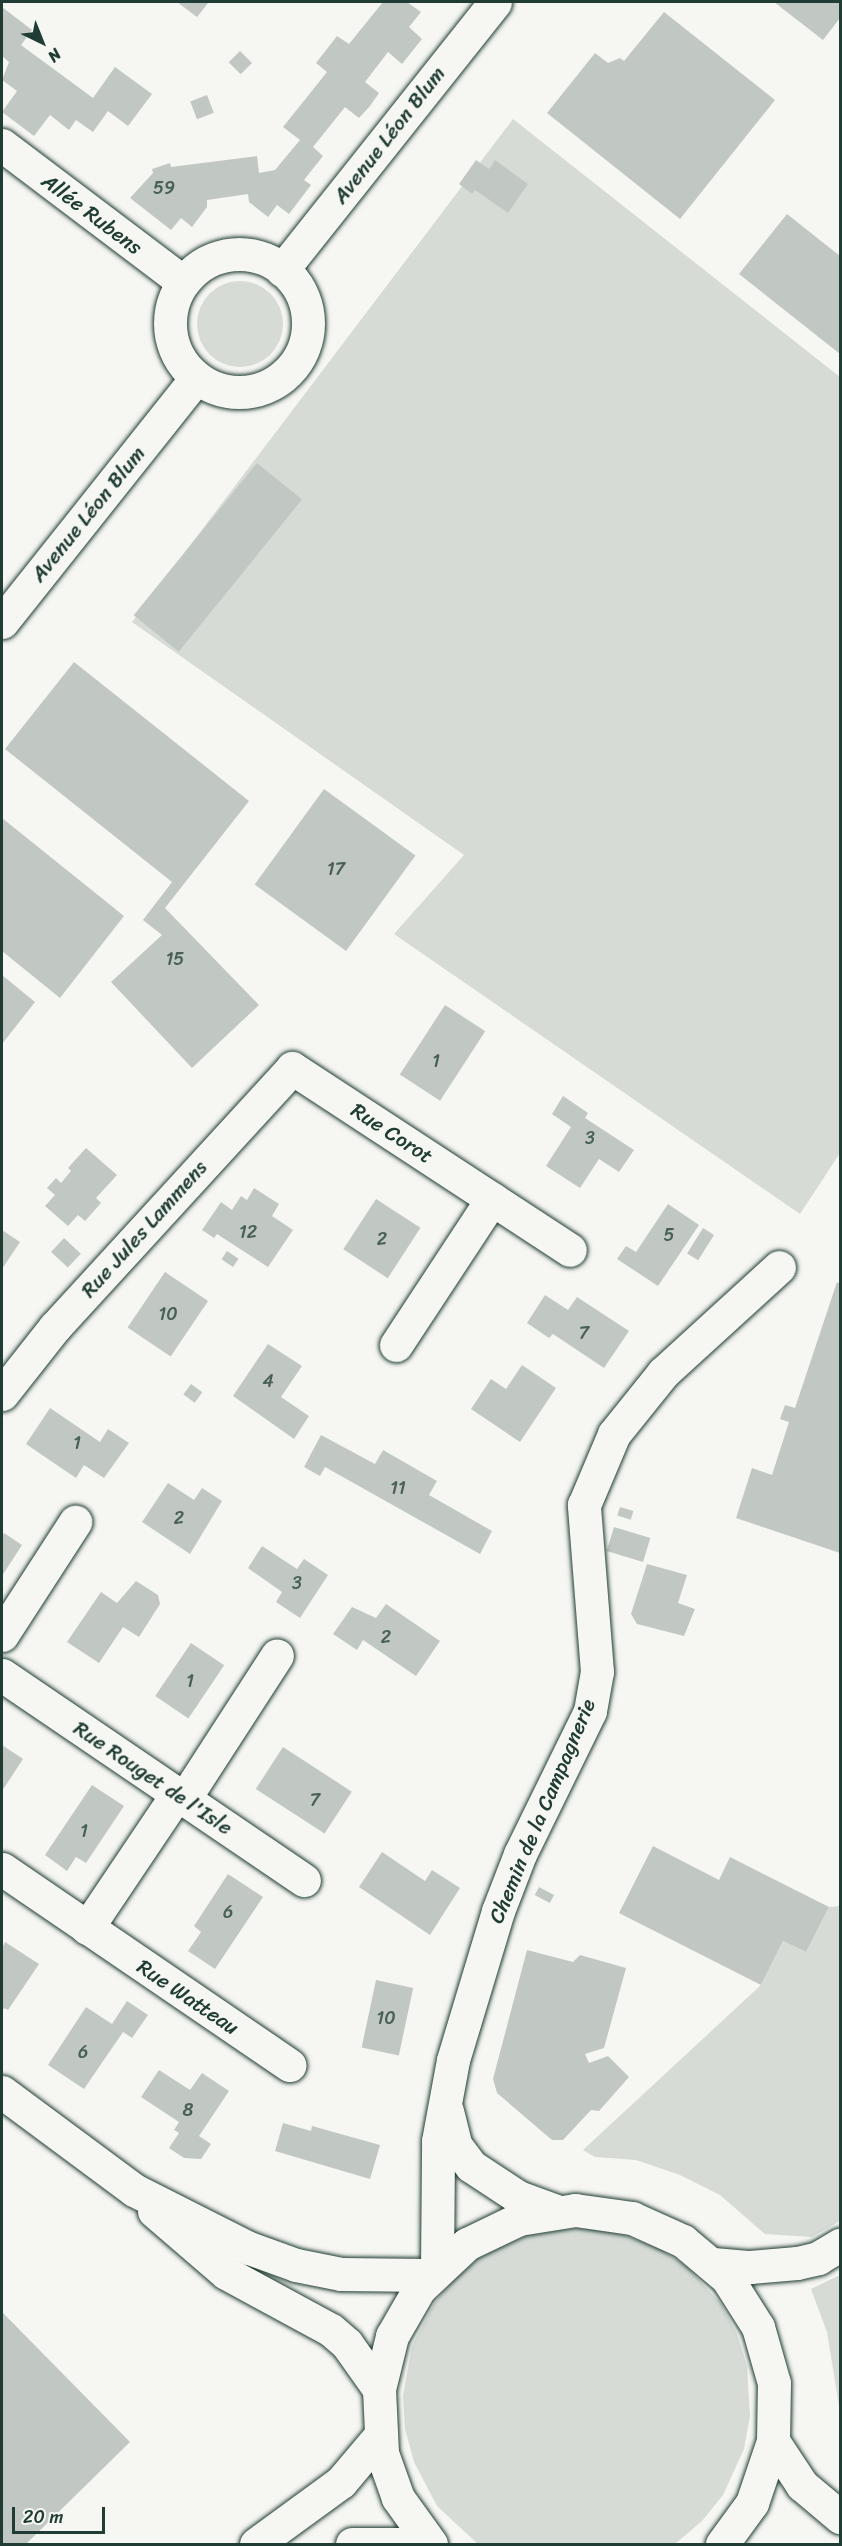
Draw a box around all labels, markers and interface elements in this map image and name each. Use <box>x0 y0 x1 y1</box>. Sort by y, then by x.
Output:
north arrow <box>12 12 72 72</box>
text: N <box>41 41 69 70</box>
street label: Avenue Léon Blum <box>328 61 450 209</box>
street label: Allée Rubens <box>37 168 147 260</box>
house number: 59 <box>153 177 175 199</box>
street label: Avenue Léon Blum <box>26 441 150 587</box>
house number: 17 <box>327 858 345 880</box>
house number: 15 <box>166 948 184 970</box>
house number: 1 <box>432 1050 440 1072</box>
street label: Rue Corot <box>346 1097 438 1169</box>
house number: 3 <box>585 1127 595 1149</box>
street label: Rue Jules Lammens <box>75 1155 213 1303</box>
house number: 12 <box>239 1221 257 1243</box>
house number: 5 <box>664 1224 674 1246</box>
house number: 2 <box>377 1228 387 1250</box>
house number: 10 <box>158 1303 178 1325</box>
house number: 7 <box>579 1322 589 1344</box>
house number: 4 <box>262 1370 274 1392</box>
house number: 1 <box>73 1432 81 1454</box>
house number: 11 <box>390 1477 406 1499</box>
house number: 2 <box>174 1507 184 1529</box>
house number: 3 <box>292 1572 302 1594</box>
house number: 2 <box>381 1626 391 1648</box>
house number: 1 <box>186 1670 194 1692</box>
street label: Chemin de la Campagnerie <box>483 1695 601 1927</box>
street label: Rue Rouget de l'Isle <box>69 1715 237 1841</box>
house number: 7 <box>310 1789 320 1811</box>
house number: 1 <box>80 1820 88 1842</box>
house number: 6 <box>223 1901 233 1923</box>
street label: Rue Watteau <box>132 1954 244 2040</box>
house number: 10 <box>376 2007 396 2029</box>
house number: 6 <box>78 2041 88 2063</box>
house number: 8 <box>183 2099 193 2121</box>
scale bar <box>15 2495 108 2533</box>
text: 20 m <box>23 2501 63 2533</box>

